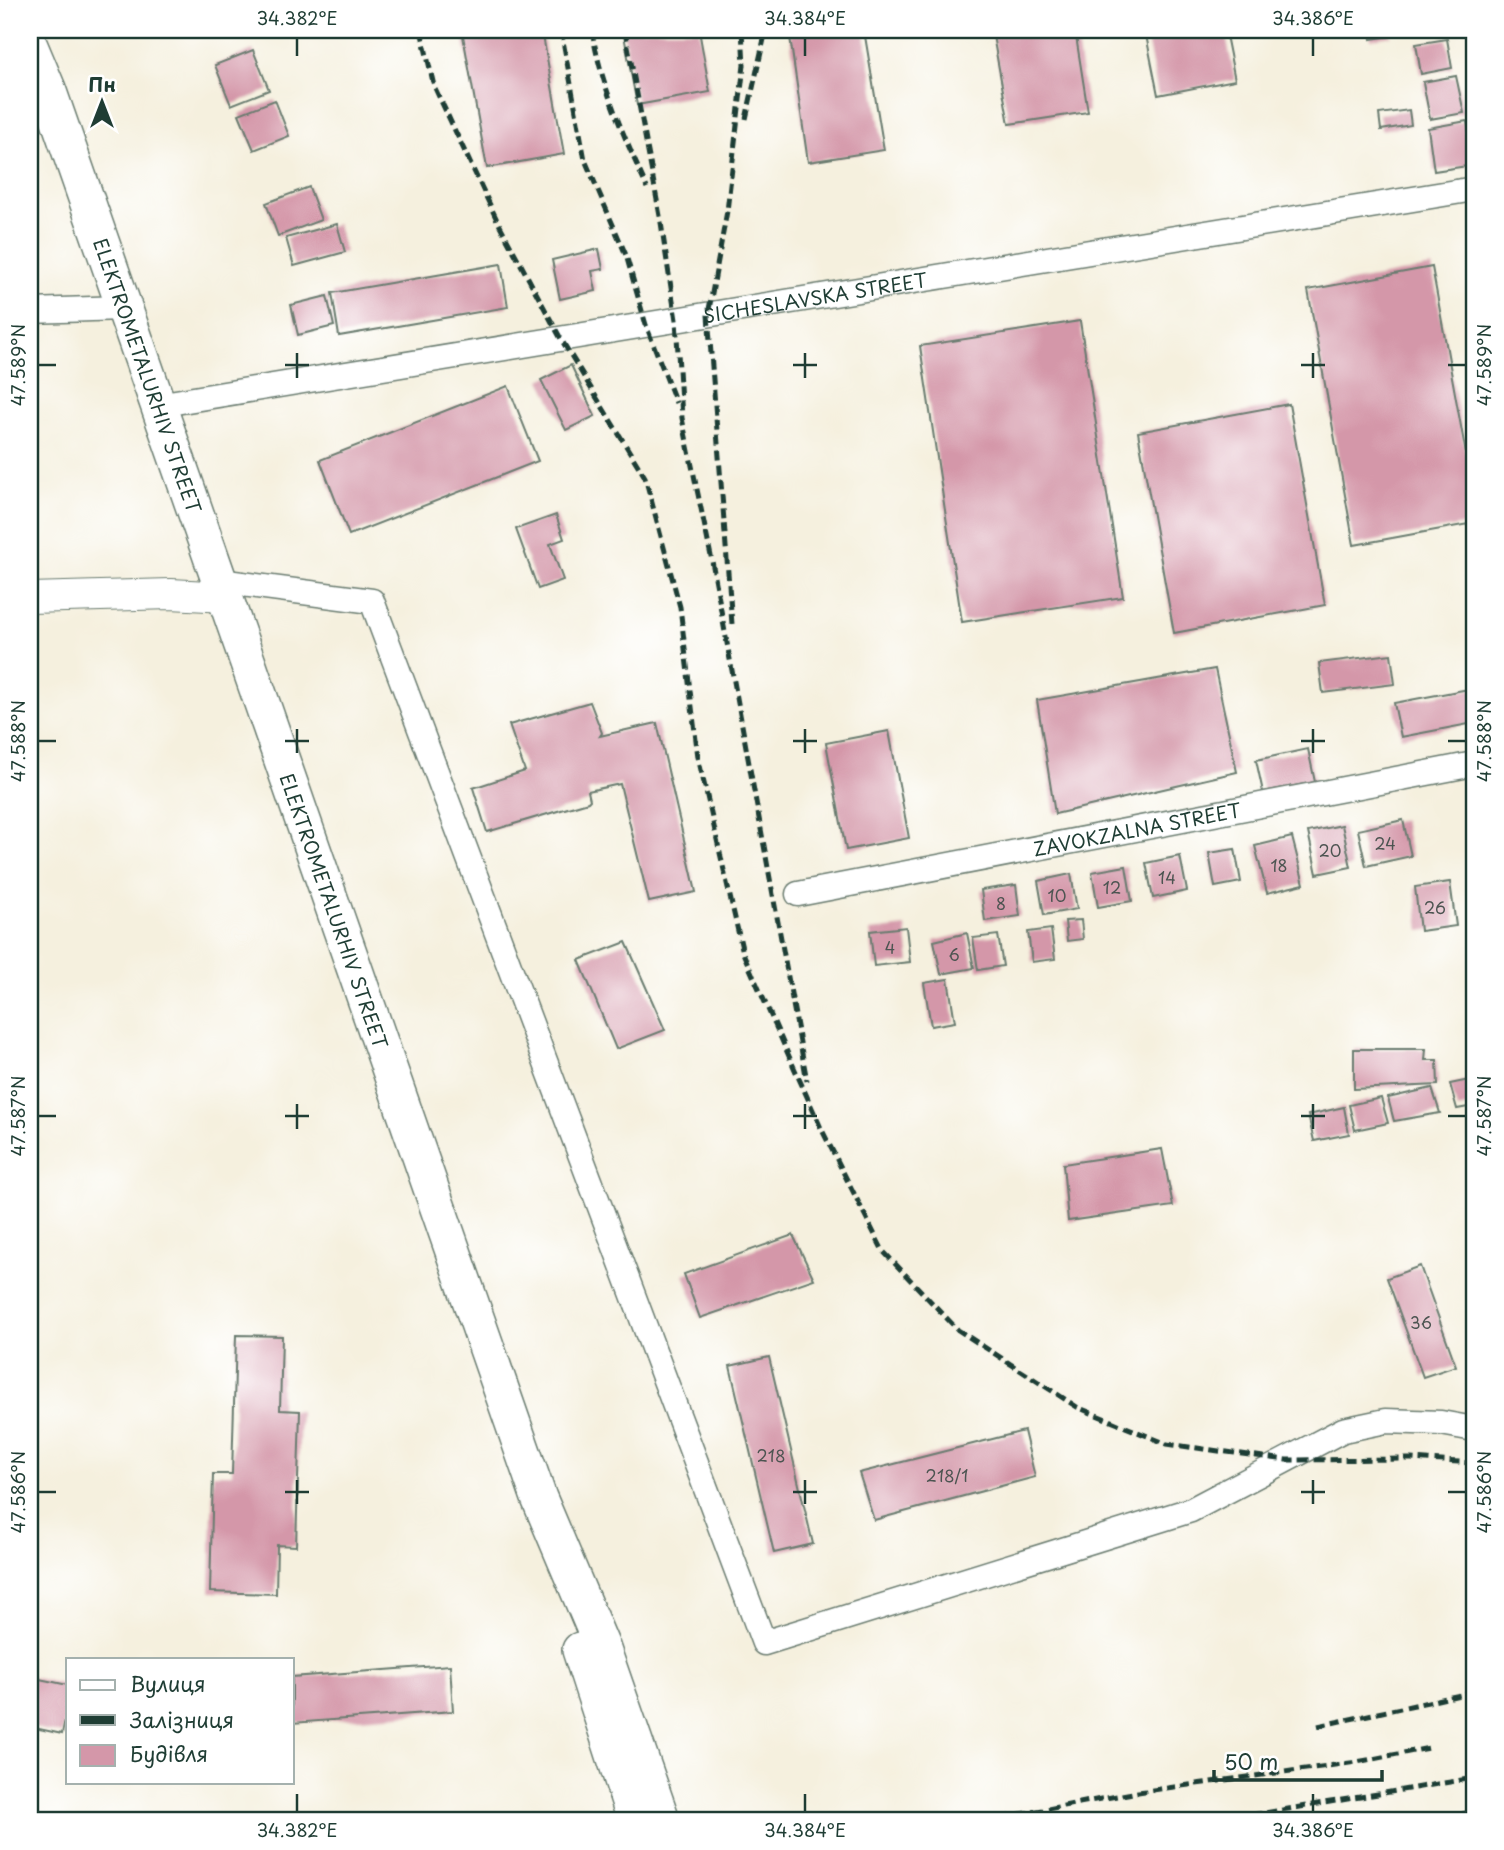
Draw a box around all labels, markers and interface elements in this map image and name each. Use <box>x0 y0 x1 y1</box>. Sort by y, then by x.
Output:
text: 34.382°E <box>256 4 338 31</box>
text: 34.384°E <box>764 4 846 31</box>
text: 34.386°E <box>1272 4 1354 31</box>
north arrow <box>66 66 136 136</box>
text: Пн <box>88 70 116 98</box>
street label: ELEKTROMETALURHIV STREET <box>87 234 209 517</box>
street label: SICHESLAVSKA STREET <box>701 265 929 329</box>
text: 47.589°N <box>4 324 31 406</box>
text: 47.589°N <box>1470 324 1497 406</box>
text: 47.588°N <box>4 700 31 782</box>
text: 47.588°N <box>1470 700 1497 782</box>
street label: ELEKTROMETALURHIV STREET <box>274 770 395 1052</box>
street label: ZAVOKZALNA STREET <box>1031 795 1243 863</box>
house number: 24 <box>1374 831 1396 855</box>
house number: 20 <box>1319 838 1341 862</box>
house number: 18 <box>1270 853 1288 877</box>
house number: 14 <box>1158 865 1176 889</box>
house number: 12 <box>1103 875 1121 899</box>
house number: 10 <box>1048 883 1066 907</box>
house number: 8 <box>996 891 1006 915</box>
house number: 26 <box>1424 895 1446 919</box>
house number: 4 <box>885 935 895 959</box>
house number: 6 <box>948 942 960 966</box>
text: 47.587°N <box>4 1075 31 1157</box>
text: 47.587°N <box>1470 1075 1497 1157</box>
house number: 36 <box>1410 1310 1432 1334</box>
house number: 218 <box>756 1443 786 1467</box>
text: 47.586°N <box>4 1451 31 1533</box>
text: 47.586°N <box>1470 1451 1497 1533</box>
house number: 218/1 <box>926 1463 968 1487</box>
legend <box>66 1658 294 1784</box>
text: Вулиця <box>130 1667 206 1699</box>
text: Залізниця <box>129 1703 234 1735</box>
text: Будівля <box>130 1737 208 1769</box>
scale bar <box>1214 1738 1382 1782</box>
text: 50 m <box>1224 1745 1278 1777</box>
text: 34.382°E <box>256 1816 338 1843</box>
text: 34.384°E <box>764 1816 846 1843</box>
text: 34.386°E <box>1272 1816 1354 1843</box>

